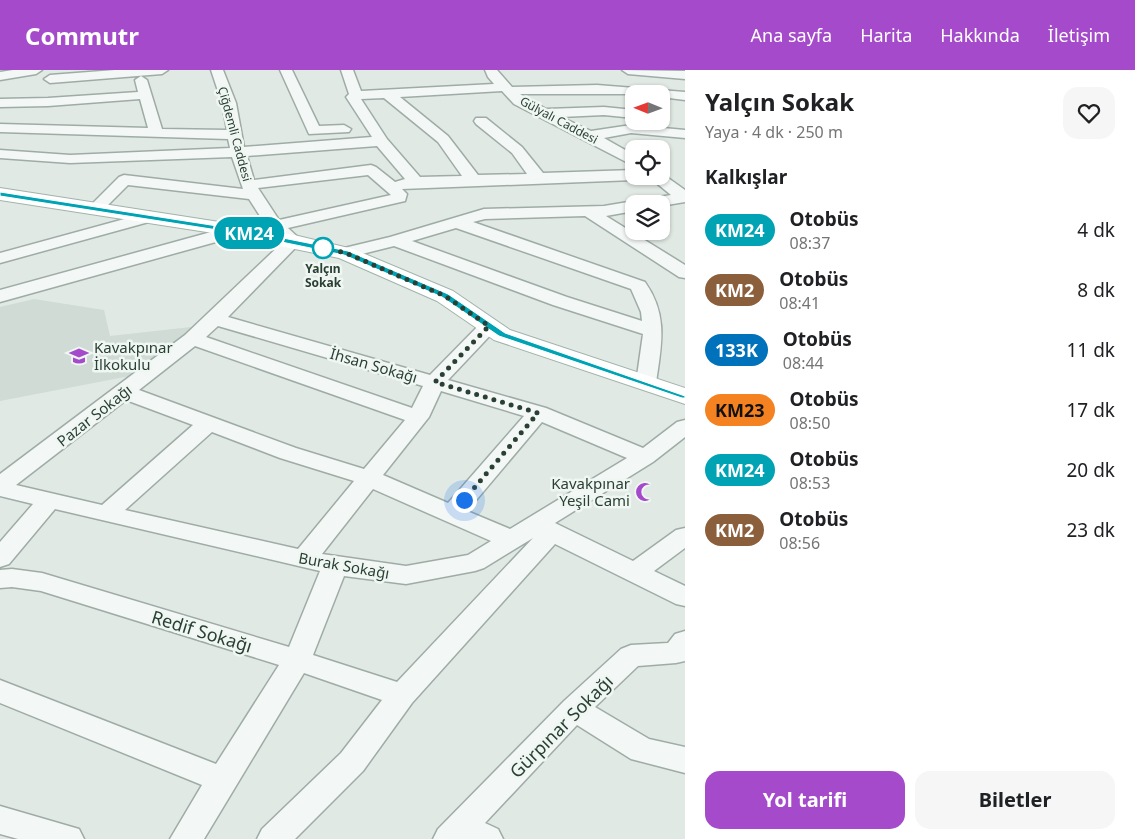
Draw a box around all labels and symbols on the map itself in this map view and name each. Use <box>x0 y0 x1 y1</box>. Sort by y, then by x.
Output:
street label: Çiğdemli Caddesi <box>214 85 256 183</box>
north arrow <box>625 85 670 130</box>
street label: Gülyalı Caddesi <box>517 92 601 148</box>
line badge: KM24 <box>214 217 284 249</box>
marker: Yalçın Sokak <box>312 237 334 259</box>
place label: Yalçın Sokak <box>305 260 342 291</box>
place label: Kavakpınar İlkokulu <box>94 337 173 374</box>
street label: İhsan Sokağı <box>328 343 420 387</box>
school or university icon: Kavakpınar İlkokulu <box>68 345 90 367</box>
street label: Pazar Sokağı <box>52 379 136 451</box>
place label: Kavakpınar Yeşil Cami <box>551 473 630 510</box>
mosque icon: Kavakpınar Yeşil Cami <box>634 481 656 503</box>
your location <box>452 488 477 513</box>
street label: Burak Sokağı <box>297 547 391 583</box>
street label: Redif Sokağı <box>149 604 255 658</box>
street label: Gürpınar Sokağı <box>504 669 618 783</box>

